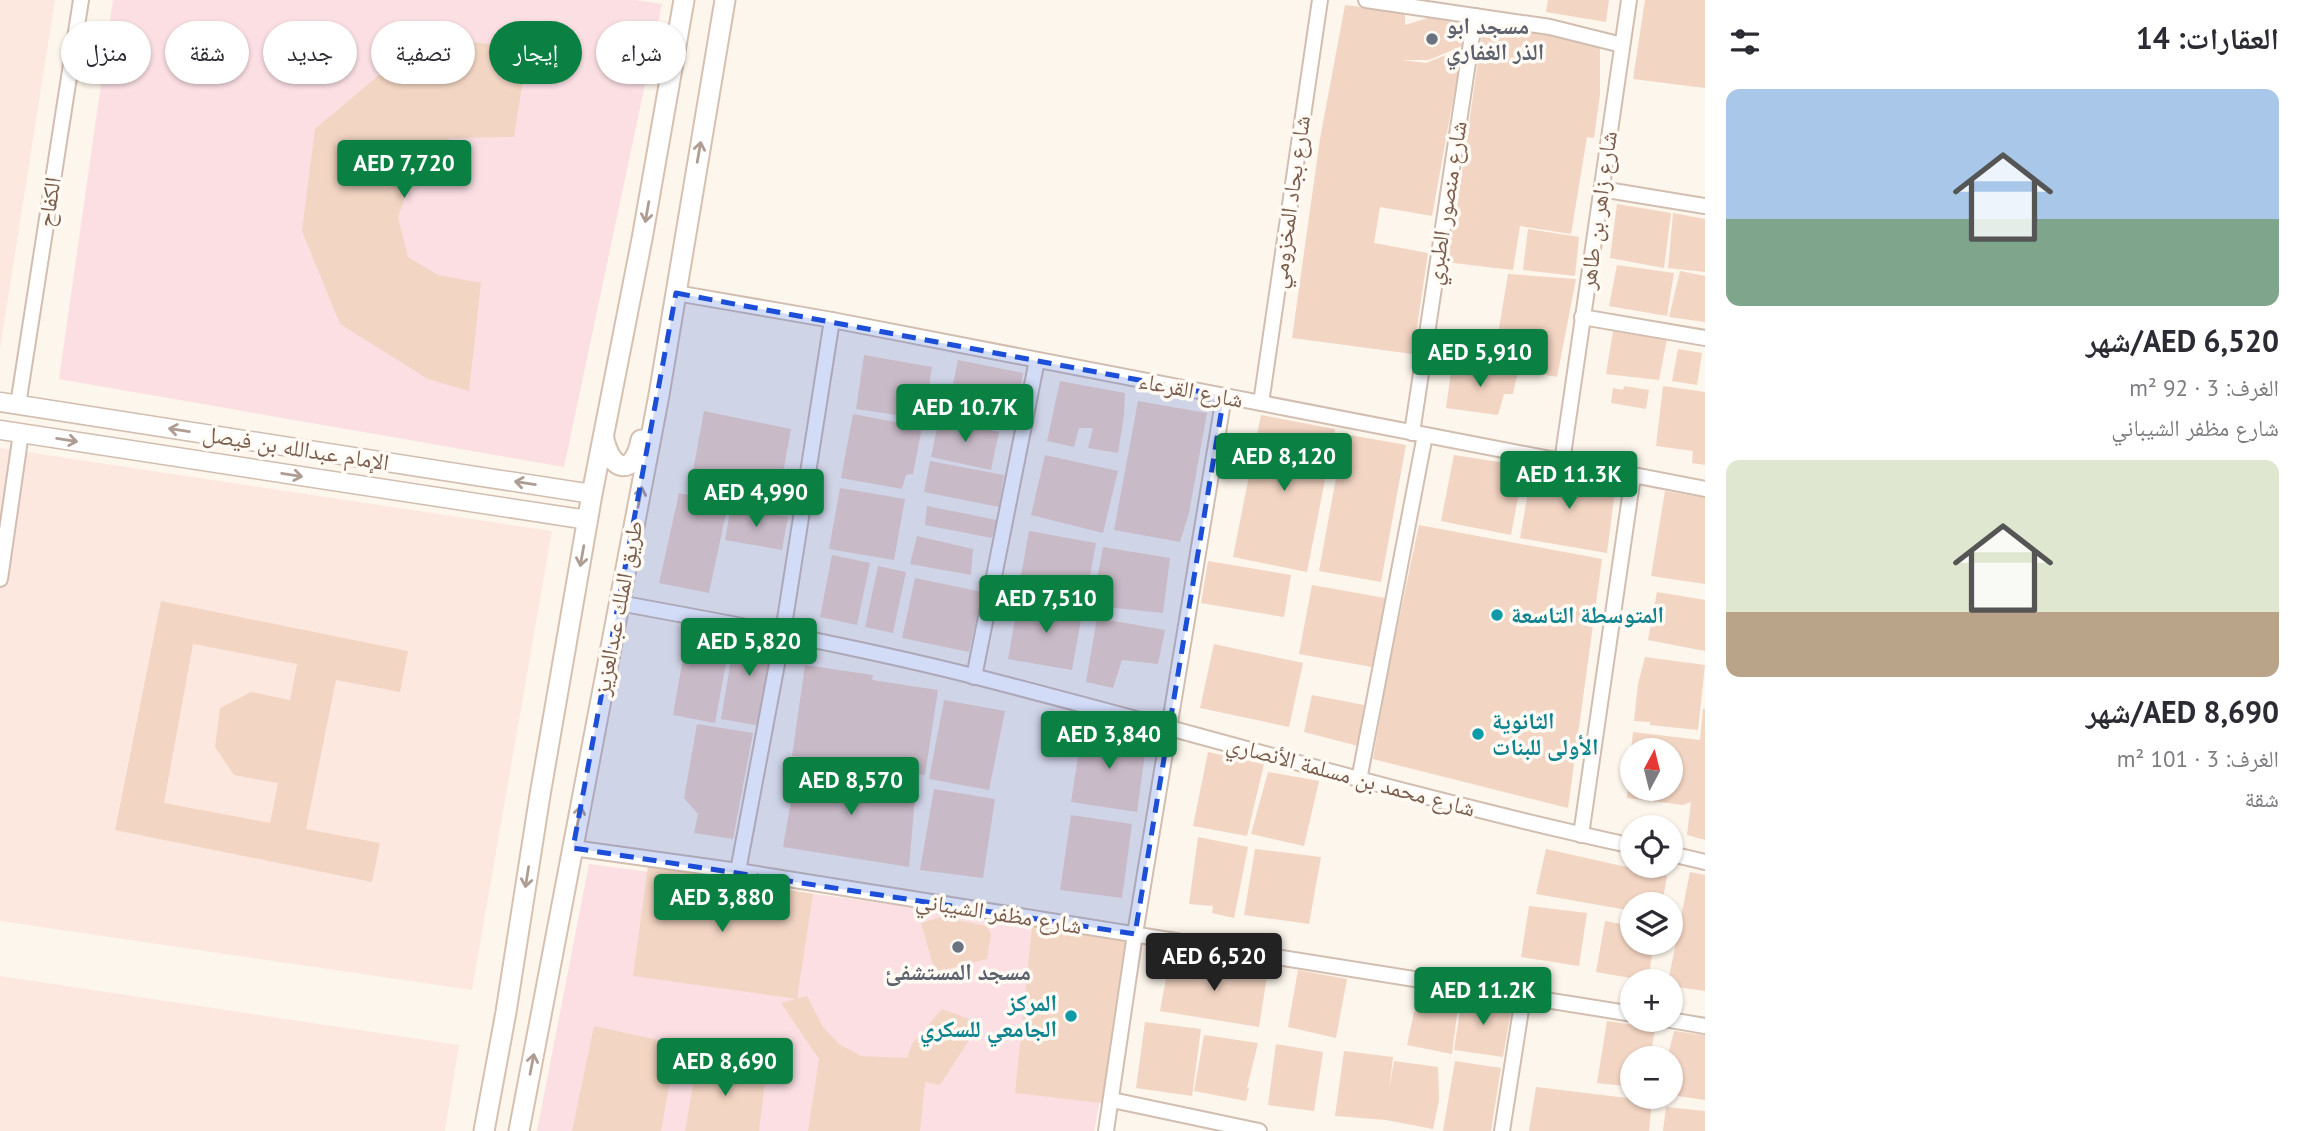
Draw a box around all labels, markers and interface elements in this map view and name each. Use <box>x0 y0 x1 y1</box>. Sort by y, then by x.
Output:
place label: مسجد ابو الذر الغفاري <box>1446 11 1544 71</box>
text: العقارات: 14 <box>2136 18 2279 57</box>
chip: منزل <box>61 21 151 84</box>
chip: شقة <box>165 21 249 84</box>
chip: جديد <box>263 21 357 84</box>
chip: تصفية <box>371 21 475 84</box>
chip: إيجار <box>489 21 582 84</box>
chip: شراء <box>596 21 686 84</box>
icon: filters <box>1726 23 1764 61</box>
marker: مسجد ابو الذر الغفاري <box>1424 31 1440 47</box>
street label: شارع بجاد المخزومي <box>1263 114 1321 291</box>
street label: شارع منصور الطبري <box>1418 119 1478 288</box>
street label: شارع زاهر بن طاهر <box>1572 129 1624 292</box>
icon: home <box>1940 134 2066 260</box>
pin: AED 7,720 <box>324 140 484 200</box>
one-way arrow <box>693 141 706 164</box>
text: AED 7,720 <box>353 148 455 177</box>
street label: الكفاح <box>30 175 68 229</box>
one-way arrow <box>640 200 653 223</box>
text: AED 6,520/شهر <box>2086 321 2279 360</box>
pin: AED 5,910 <box>1400 330 1560 389</box>
text: AED 5,910 <box>1428 337 1532 366</box>
street label: شارع القرعاء <box>1136 365 1246 415</box>
text: الغرف: 3 · 92 m² <box>2129 373 2279 402</box>
pin: AED 10.7K <box>885 384 1045 444</box>
text: AED 10.7K <box>912 392 1018 421</box>
text: شارع مظفر الشيباني <box>2111 413 2279 442</box>
street label: الإمام عبدالله بن فيصل <box>201 418 391 479</box>
one-way arrow <box>168 423 191 436</box>
one-way arrow <box>56 434 78 447</box>
pin: AED 8,120 <box>1204 434 1364 493</box>
text: AED 8,120 <box>1232 441 1336 470</box>
pin: AED 11.3K <box>1489 452 1649 511</box>
text: AED 11.3K <box>1516 459 1622 488</box>
one-way arrow <box>280 468 303 481</box>
pin: AED 4,990 <box>676 470 836 529</box>
one-way arrow <box>514 477 537 490</box>
text: AED 4,990 <box>704 477 808 506</box>
one-way arrow <box>633 486 647 509</box>
icon: home <box>1940 505 2066 631</box>
street label: طريق الملك عبدالعزيز <box>586 518 649 699</box>
one-way arrow <box>575 544 588 567</box>
pin: AED 7,510 <box>966 576 1126 635</box>
text: AED 7,510 <box>995 583 1097 612</box>
place label: المتوسطة التاسعة <box>1511 600 1664 629</box>
marker: المتوسطة التاسعة <box>1489 607 1505 623</box>
pin: AED 5,820 <box>669 618 829 678</box>
text: AED 5,820 <box>697 626 801 655</box>
text: AED 8,690/شهر <box>2086 692 2279 731</box>
place label: الثانوية الأولى للبنات <box>1492 706 1598 761</box>
pin: AED 3,840 <box>1029 712 1189 771</box>
text: AED 3,840 <box>1057 719 1161 748</box>
marker: الثانوية الأولى للبنات <box>1470 726 1486 742</box>
street label: شارع محمد بن مسلمة الأنصاري <box>1222 728 1479 827</box>
north arrow <box>1620 738 1684 802</box>
map controls <box>1620 738 1683 1109</box>
text: الغرف: 3 · 101 m² <box>2117 744 2279 773</box>
pin: AED 8,570 <box>771 758 931 817</box>
text: AED 8,570 <box>799 765 903 794</box>
text: شقة <box>2245 784 2279 813</box>
one-way arrow <box>572 805 586 828</box>
button: locate <box>1620 815 1683 878</box>
one-way arrow <box>520 865 533 888</box>
pin: AED 3,880 <box>642 874 802 934</box>
text: AED 3,880 <box>670 882 774 911</box>
street label: شارع مظفر الشيباني <box>913 885 1084 945</box>
button: layers <box>1620 892 1683 955</box>
pin: AED 6,520 <box>1134 934 1294 993</box>
marker: مسجد المستشفئ <box>950 939 966 955</box>
text: AED 6,520 <box>1162 941 1266 970</box>
place label: مسجد المستشفئ <box>885 957 1031 986</box>
pin: AED 11.2K <box>1403 968 1563 1027</box>
button: + <box>1620 969 1683 1032</box>
text: AED 11.2K <box>1430 975 1536 1004</box>
place label: المركز الجامعي للسكري <box>920 988 1057 1048</box>
marker: المركز الجامعي للسكري <box>1063 1008 1079 1024</box>
pin: AED 8,690 <box>645 1038 805 1098</box>
text: AED 8,690 <box>673 1046 777 1075</box>
button: − <box>1620 1046 1683 1109</box>
one-way arrow <box>526 1053 539 1076</box>

